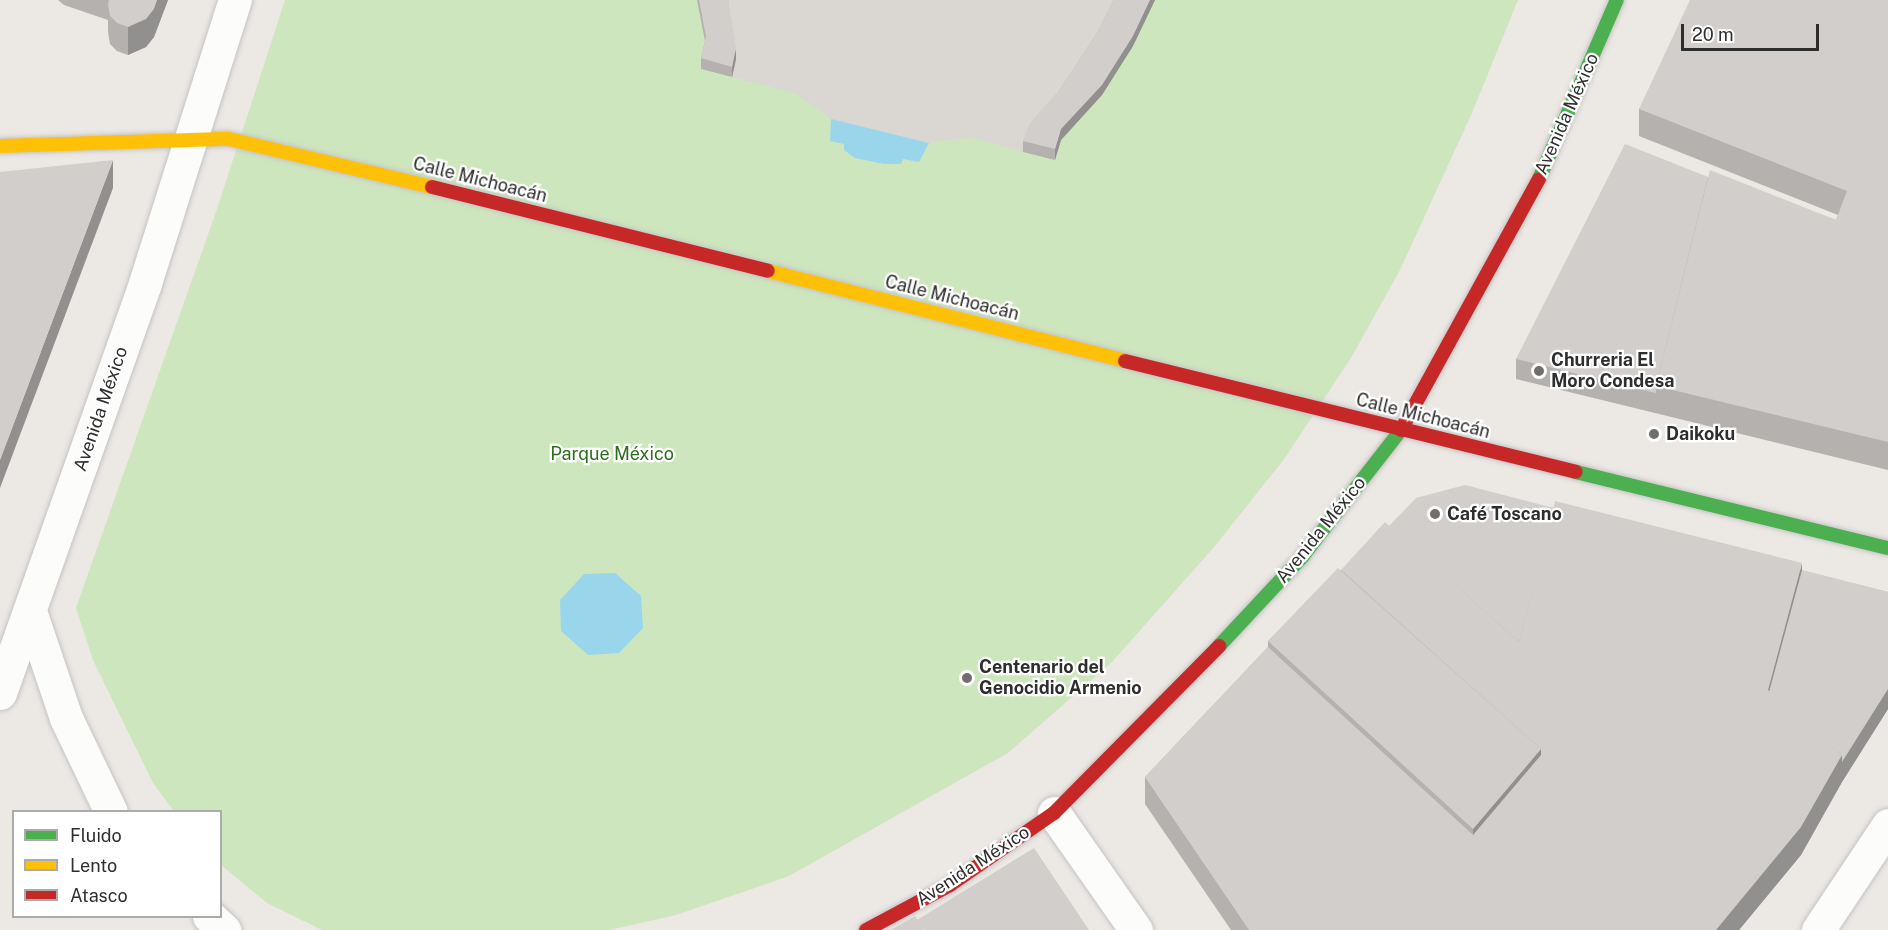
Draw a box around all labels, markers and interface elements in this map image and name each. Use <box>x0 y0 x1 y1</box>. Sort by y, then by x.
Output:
scale bar <box>1684 12 1822 50</box>
text: 20 m <box>1692 24 1734 45</box>
street label: Avenida México <box>1531 50 1603 178</box>
street label: Calle Michoacán <box>411 153 549 207</box>
street label: Calle Michoacán <box>883 271 1021 325</box>
street label: Avenida México <box>70 344 132 474</box>
place label: Churreria El Moro Condesa <box>1551 350 1674 392</box>
marker: Churreria El Moro Condesa <box>1532 364 1546 378</box>
street label: Calle Michoacán <box>1354 389 1492 443</box>
place label: Daikoku <box>1666 423 1735 445</box>
marker: Daikoku <box>1647 427 1661 441</box>
park label: Parque México <box>550 443 674 465</box>
street label: Avenida México <box>1272 472 1370 588</box>
place label: Café Toscano <box>1447 503 1562 525</box>
marker: Café Toscano <box>1428 507 1442 521</box>
place label: Centenario del Genocidio Armenio <box>979 657 1142 700</box>
marker: Centenario del Genocidio Armenio <box>960 671 974 685</box>
legend <box>12 810 222 918</box>
street label: Avenida México <box>912 821 1034 911</box>
text: Fluido <box>70 825 122 846</box>
text: Lento <box>70 855 117 876</box>
text: Atasco <box>70 885 128 906</box>

